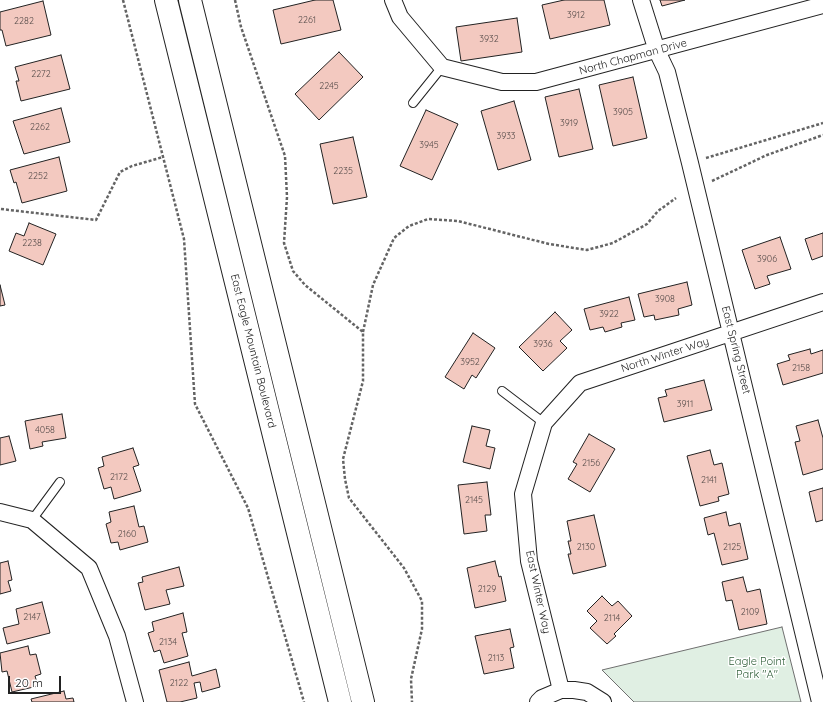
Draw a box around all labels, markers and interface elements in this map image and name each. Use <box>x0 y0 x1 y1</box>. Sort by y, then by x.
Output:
house number: 3912 <box>567 10 585 20</box>
house number: 2261 <box>298 15 316 25</box>
house number: 2282 <box>14 16 34 26</box>
house number: 3932 <box>479 34 499 44</box>
street label: North Chapman Drive <box>578 36 688 78</box>
house number: 2272 <box>31 69 51 79</box>
house number: 2245 <box>319 81 339 91</box>
house number: 3905 <box>613 107 633 117</box>
house number: 3919 <box>560 118 578 128</box>
house number: 2262 <box>30 122 50 132</box>
house number: 3933 <box>496 131 516 141</box>
house number: 3945 <box>419 140 439 150</box>
house number: 2235 <box>333 166 353 176</box>
house number: 2252 <box>28 171 48 181</box>
house number: 2238 <box>22 238 42 248</box>
house number: 3906 <box>757 254 777 264</box>
street label: East Eagle Mountain Boulevard <box>227 273 279 429</box>
house number: 3908 <box>655 294 675 304</box>
street label: East Spring Street <box>719 304 753 396</box>
house number: 3922 <box>599 309 619 319</box>
street label: North Winter Way <box>619 335 711 375</box>
house number: 3936 <box>533 339 553 349</box>
house number: 3952 <box>460 357 480 367</box>
house number: 2158 <box>792 363 810 373</box>
house number: 3911 <box>677 399 693 409</box>
house number: 4058 <box>35 425 55 435</box>
house number: 2156 <box>582 458 600 468</box>
house number: 2172 <box>110 472 128 482</box>
house number: 2141 <box>701 475 717 485</box>
house number: 2145 <box>465 495 483 505</box>
house number: 2160 <box>118 529 136 539</box>
house number: 2130 <box>577 542 595 552</box>
house number: 2125 <box>723 542 741 552</box>
street label: East Winter Way <box>523 549 553 635</box>
house number: 2129 <box>478 584 496 594</box>
house number: 2109 <box>741 607 759 617</box>
house number: 2147 <box>23 612 41 622</box>
house number: 2114 <box>604 613 620 623</box>
house number: 2134 <box>159 637 177 647</box>
house number: 2113 <box>488 653 504 663</box>
park label: Eagle Point Park "A" <box>729 655 785 681</box>
scale bar <box>10 668 63 694</box>
text: 20 m <box>15 675 43 690</box>
house number: 2122 <box>170 678 188 688</box>

